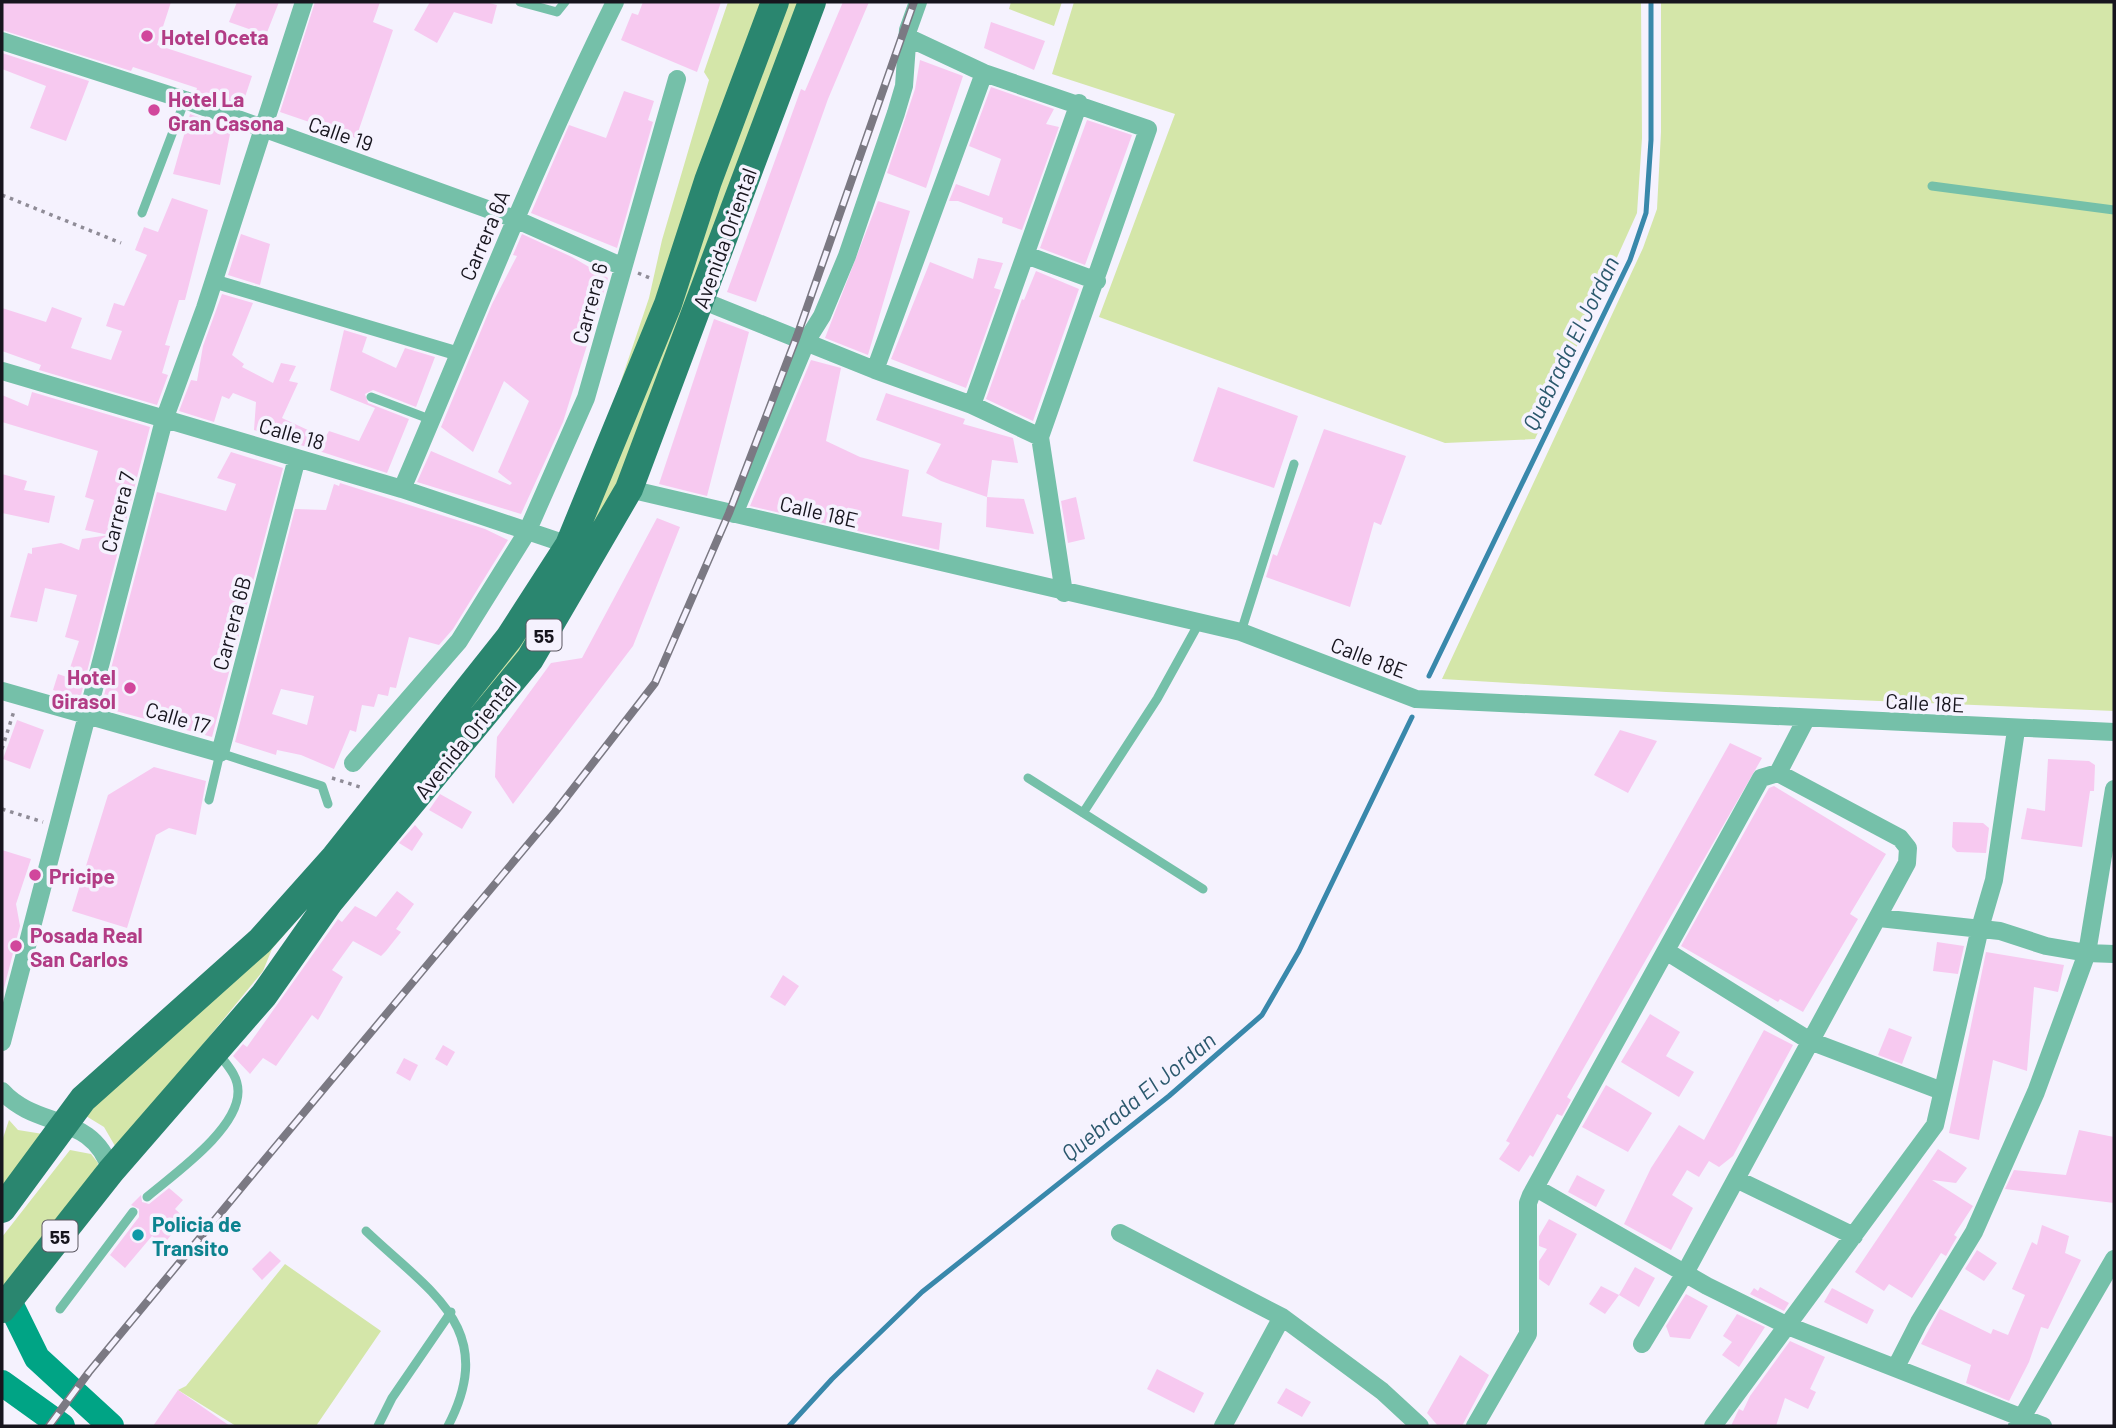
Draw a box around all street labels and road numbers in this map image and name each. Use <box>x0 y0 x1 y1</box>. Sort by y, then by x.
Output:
street label: Calle 19 <box>305 110 377 156</box>
street label: Avenida Oriental <box>687 164 761 312</box>
street label: Carrera 6A <box>454 186 514 284</box>
street label: Carrera 6 <box>566 260 612 346</box>
street label: Calle 18 <box>257 412 327 454</box>
street label: Carrera 7 <box>95 469 139 555</box>
street label: Calle 18E <box>778 490 860 532</box>
street label: Carrera 6B <box>206 573 256 673</box>
road number: 55 <box>526 620 562 650</box>
street label: Calle 18E <box>1327 631 1411 683</box>
street label: Avenida Oriental <box>409 673 521 803</box>
street label: Calle 18E <box>1885 687 1965 717</box>
street label: Calle 17 <box>143 696 213 738</box>
road number: 55 <box>42 1220 78 1252</box>

